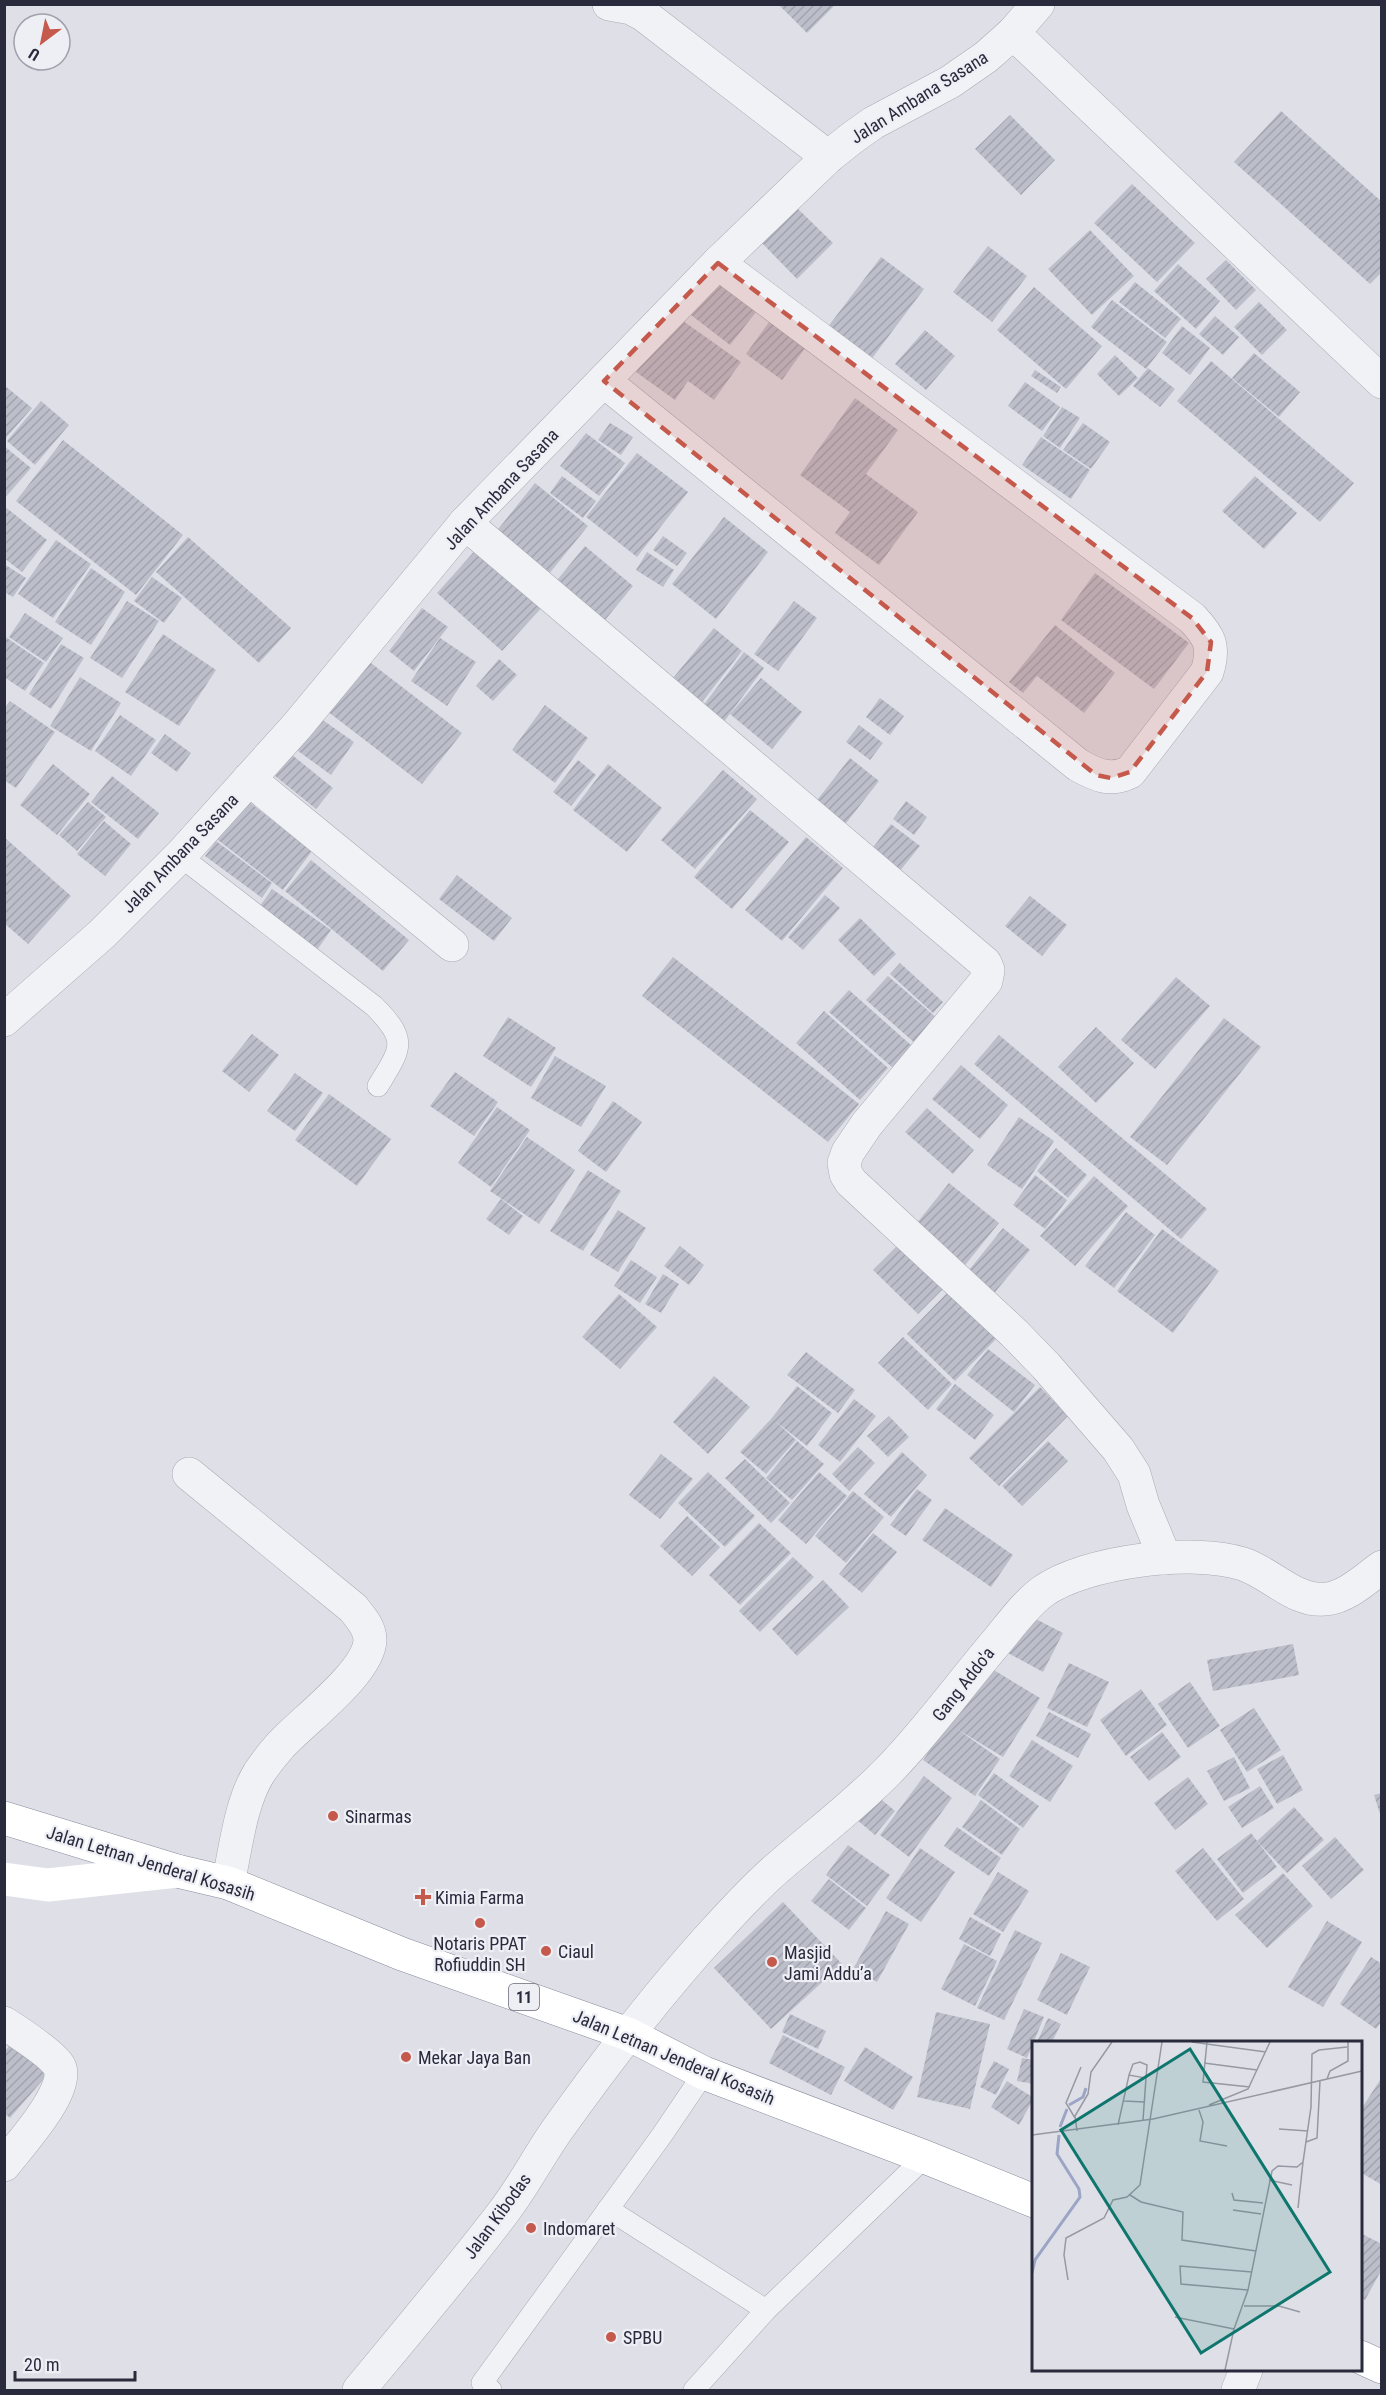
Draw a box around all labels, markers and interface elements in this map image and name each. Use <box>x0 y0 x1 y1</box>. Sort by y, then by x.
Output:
north arrow <box>12 12 72 72</box>
text: U <box>25 44 43 65</box>
street label: Jalan Ambana Sasana <box>846 46 992 148</box>
street label: Jalan Ambana Sasana <box>439 424 563 554</box>
street label: Jalan Ambana Sasana <box>118 789 242 917</box>
street label: Gang Addo'a <box>928 1643 998 1725</box>
place label: Sinarmas <box>345 1806 412 1827</box>
marker: Sinarmas <box>326 1809 340 1823</box>
street label: Jalan Letnan Jenderal Kosasih <box>44 1821 258 1905</box>
place label: Kimia Farma <box>435 1887 524 1908</box>
marker: Kimia Farma <box>416 1890 430 1904</box>
marker: Notaris PPAT Rofiuddin SH <box>473 1916 487 1930</box>
place label: Notaris PPAT Rofiuddin SH <box>433 1933 527 1975</box>
place label: Ciaul <box>558 1941 594 1962</box>
place label: Masjid Jami Addu’a <box>784 1942 872 1984</box>
marker: Ciaul <box>539 1944 553 1958</box>
marker: Masjid Jami Addu’a <box>765 1955 779 1969</box>
road number: 11 <box>509 1984 539 2010</box>
street label: Jalan Letnan Jenderal Kosasih <box>570 2005 778 2109</box>
inset map <box>1032 2041 1362 2371</box>
place label: Mekar Jaya Ban <box>418 2047 531 2068</box>
marker: Mekar Jaya Ban <box>399 2050 413 2064</box>
street label: Jalan Kibodas <box>459 2169 535 2263</box>
place label: Indomaret <box>543 2218 615 2239</box>
marker: Indomaret <box>524 2221 538 2235</box>
place label: SPBU <box>623 2327 662 2348</box>
marker: SPBU <box>604 2330 618 2344</box>
scale bar <box>15 2344 135 2382</box>
text: 20 m <box>24 2354 59 2375</box>

